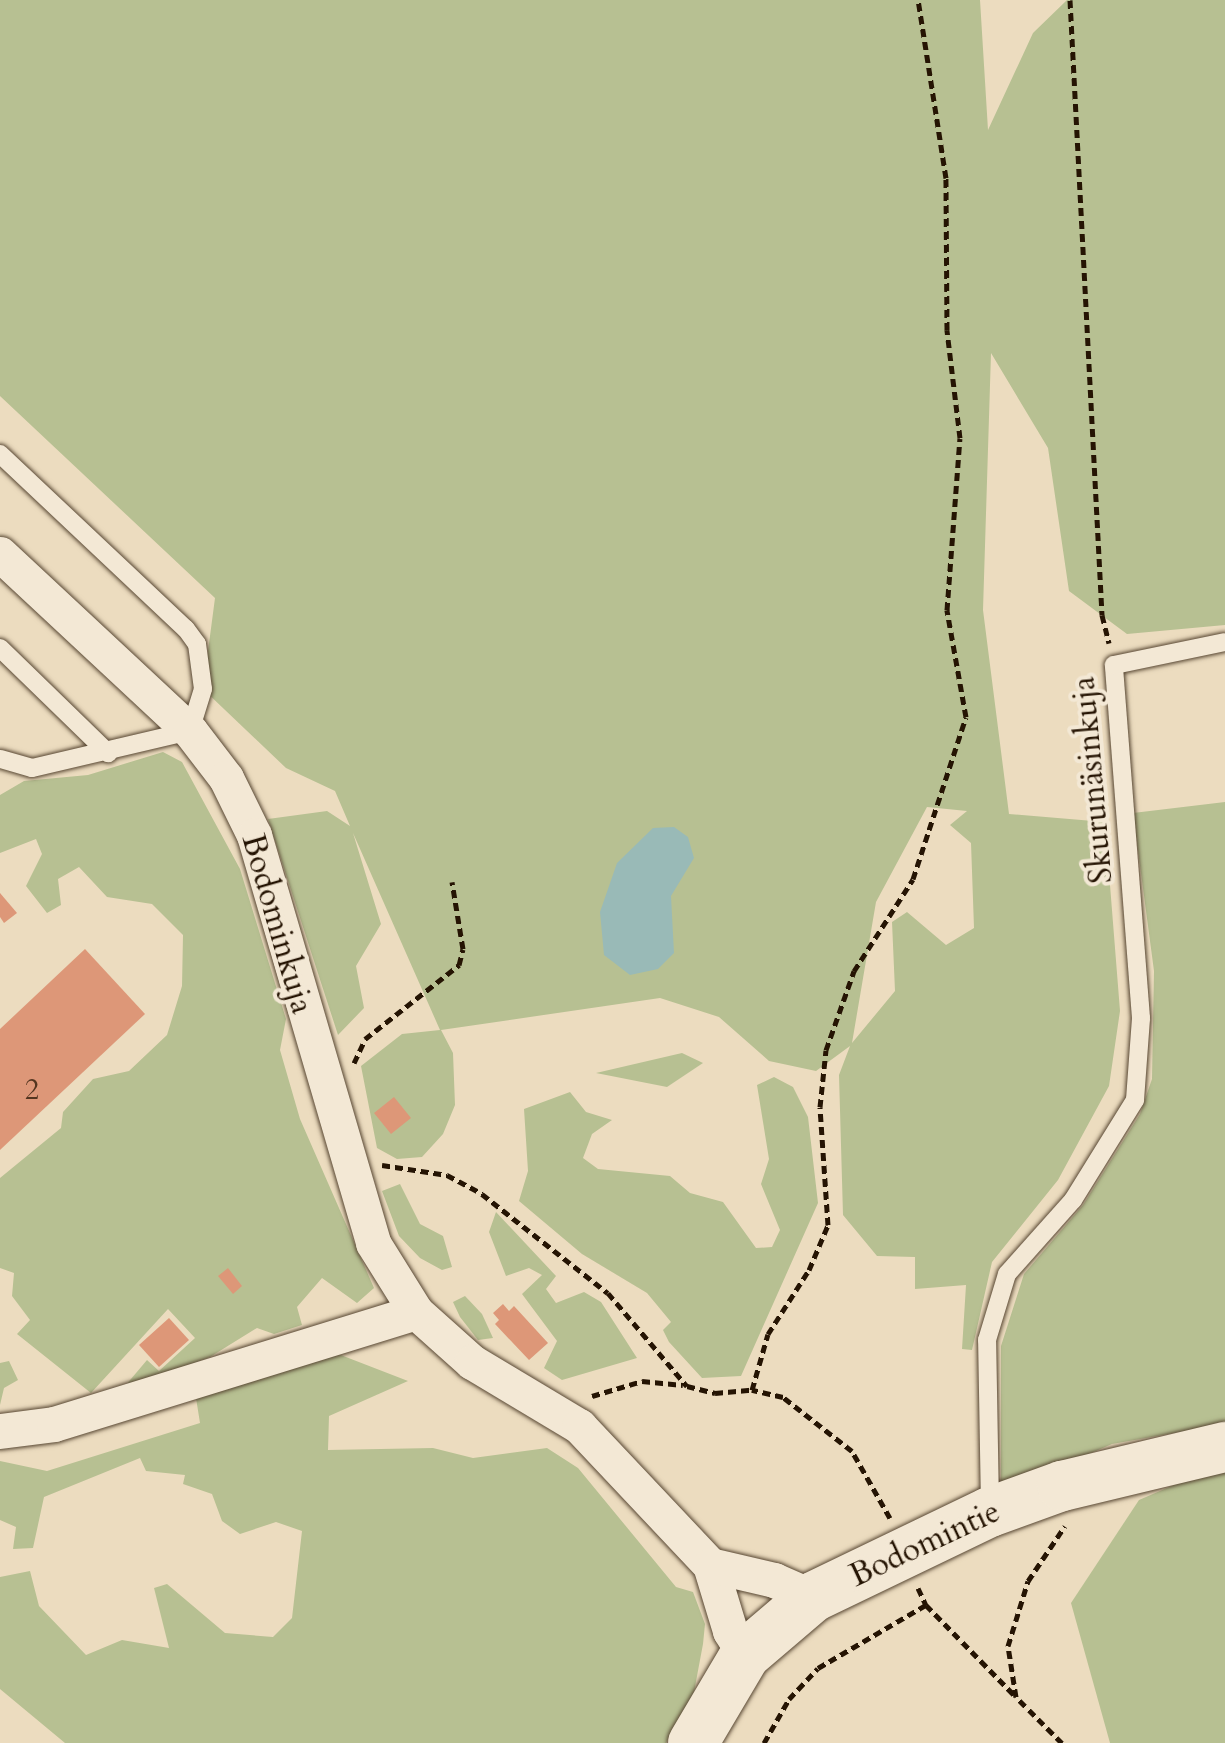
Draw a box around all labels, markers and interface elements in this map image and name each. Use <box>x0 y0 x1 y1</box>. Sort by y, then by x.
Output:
street label: Skurunäsinkuja <box>1065 675 1121 885</box>
street label: Bodominkuja <box>233 830 321 1018</box>
house number: 2 <box>25 1073 39 1107</box>
street label: Bodomintie <box>844 1493 1006 1595</box>

